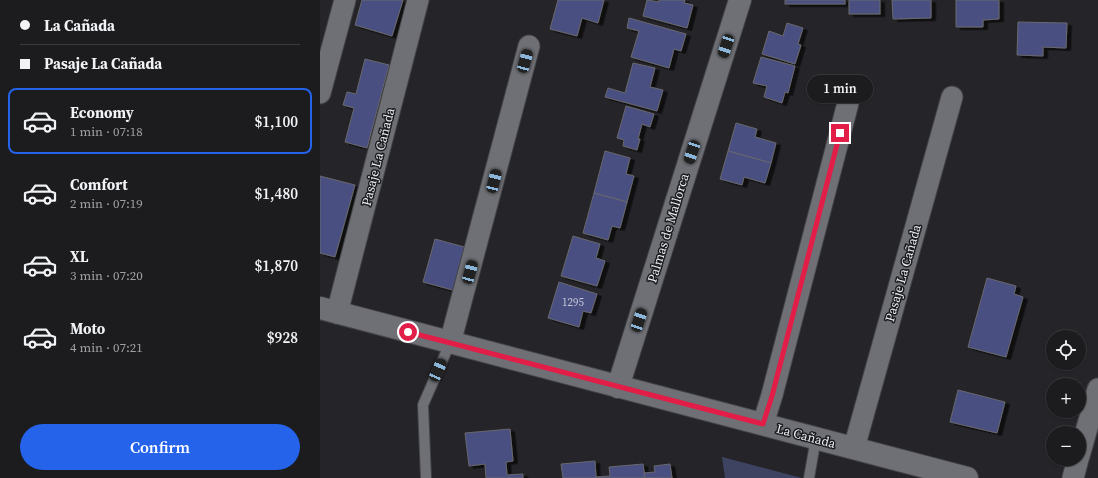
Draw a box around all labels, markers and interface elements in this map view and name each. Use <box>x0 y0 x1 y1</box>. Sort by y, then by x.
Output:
text: La Cañada <box>44 15 115 36</box>
car <box>717 33 735 59</box>
car <box>516 48 534 74</box>
text: Pasaje La Cañada <box>44 53 162 74</box>
callout: 1 min <box>807 75 873 103</box>
text: 1 min <box>823 80 857 97</box>
text: Economy <box>70 102 134 123</box>
icon: car <box>22 103 58 139</box>
street label: Pasaje La Cañada <box>358 106 398 208</box>
text: $1,100 <box>254 111 298 132</box>
text: 1 min · 07:18 <box>70 123 143 140</box>
route end <box>831 124 849 142</box>
car <box>683 139 701 165</box>
car <box>485 168 503 194</box>
street label: Palmas de Mallorca <box>643 171 693 285</box>
text: Comfort <box>70 174 128 195</box>
icon: car <box>22 175 58 211</box>
text: $1,480 <box>254 183 298 204</box>
text: 2 min · 07:19 <box>70 195 143 212</box>
street label: Pasaje La Cañada <box>881 222 925 324</box>
text: XL <box>70 246 89 267</box>
icon: car <box>22 247 58 283</box>
text: $1,870 <box>254 255 298 276</box>
car <box>461 259 479 285</box>
text: 3 min · 07:20 <box>70 267 143 284</box>
house number: 1295 <box>562 295 584 310</box>
car <box>630 307 648 333</box>
text: Moto <box>70 318 105 339</box>
icon: car <box>22 319 58 355</box>
route start <box>399 323 417 341</box>
text: $928 <box>267 327 298 348</box>
map controls <box>1046 330 1086 466</box>
button: locate <box>1046 330 1086 370</box>
text: 4 min · 07:21 <box>70 339 143 356</box>
car <box>428 357 448 383</box>
button: + <box>1046 378 1086 418</box>
street label: La Cañada <box>775 420 838 452</box>
button: Confirm <box>20 424 300 470</box>
button: − <box>1046 426 1086 466</box>

